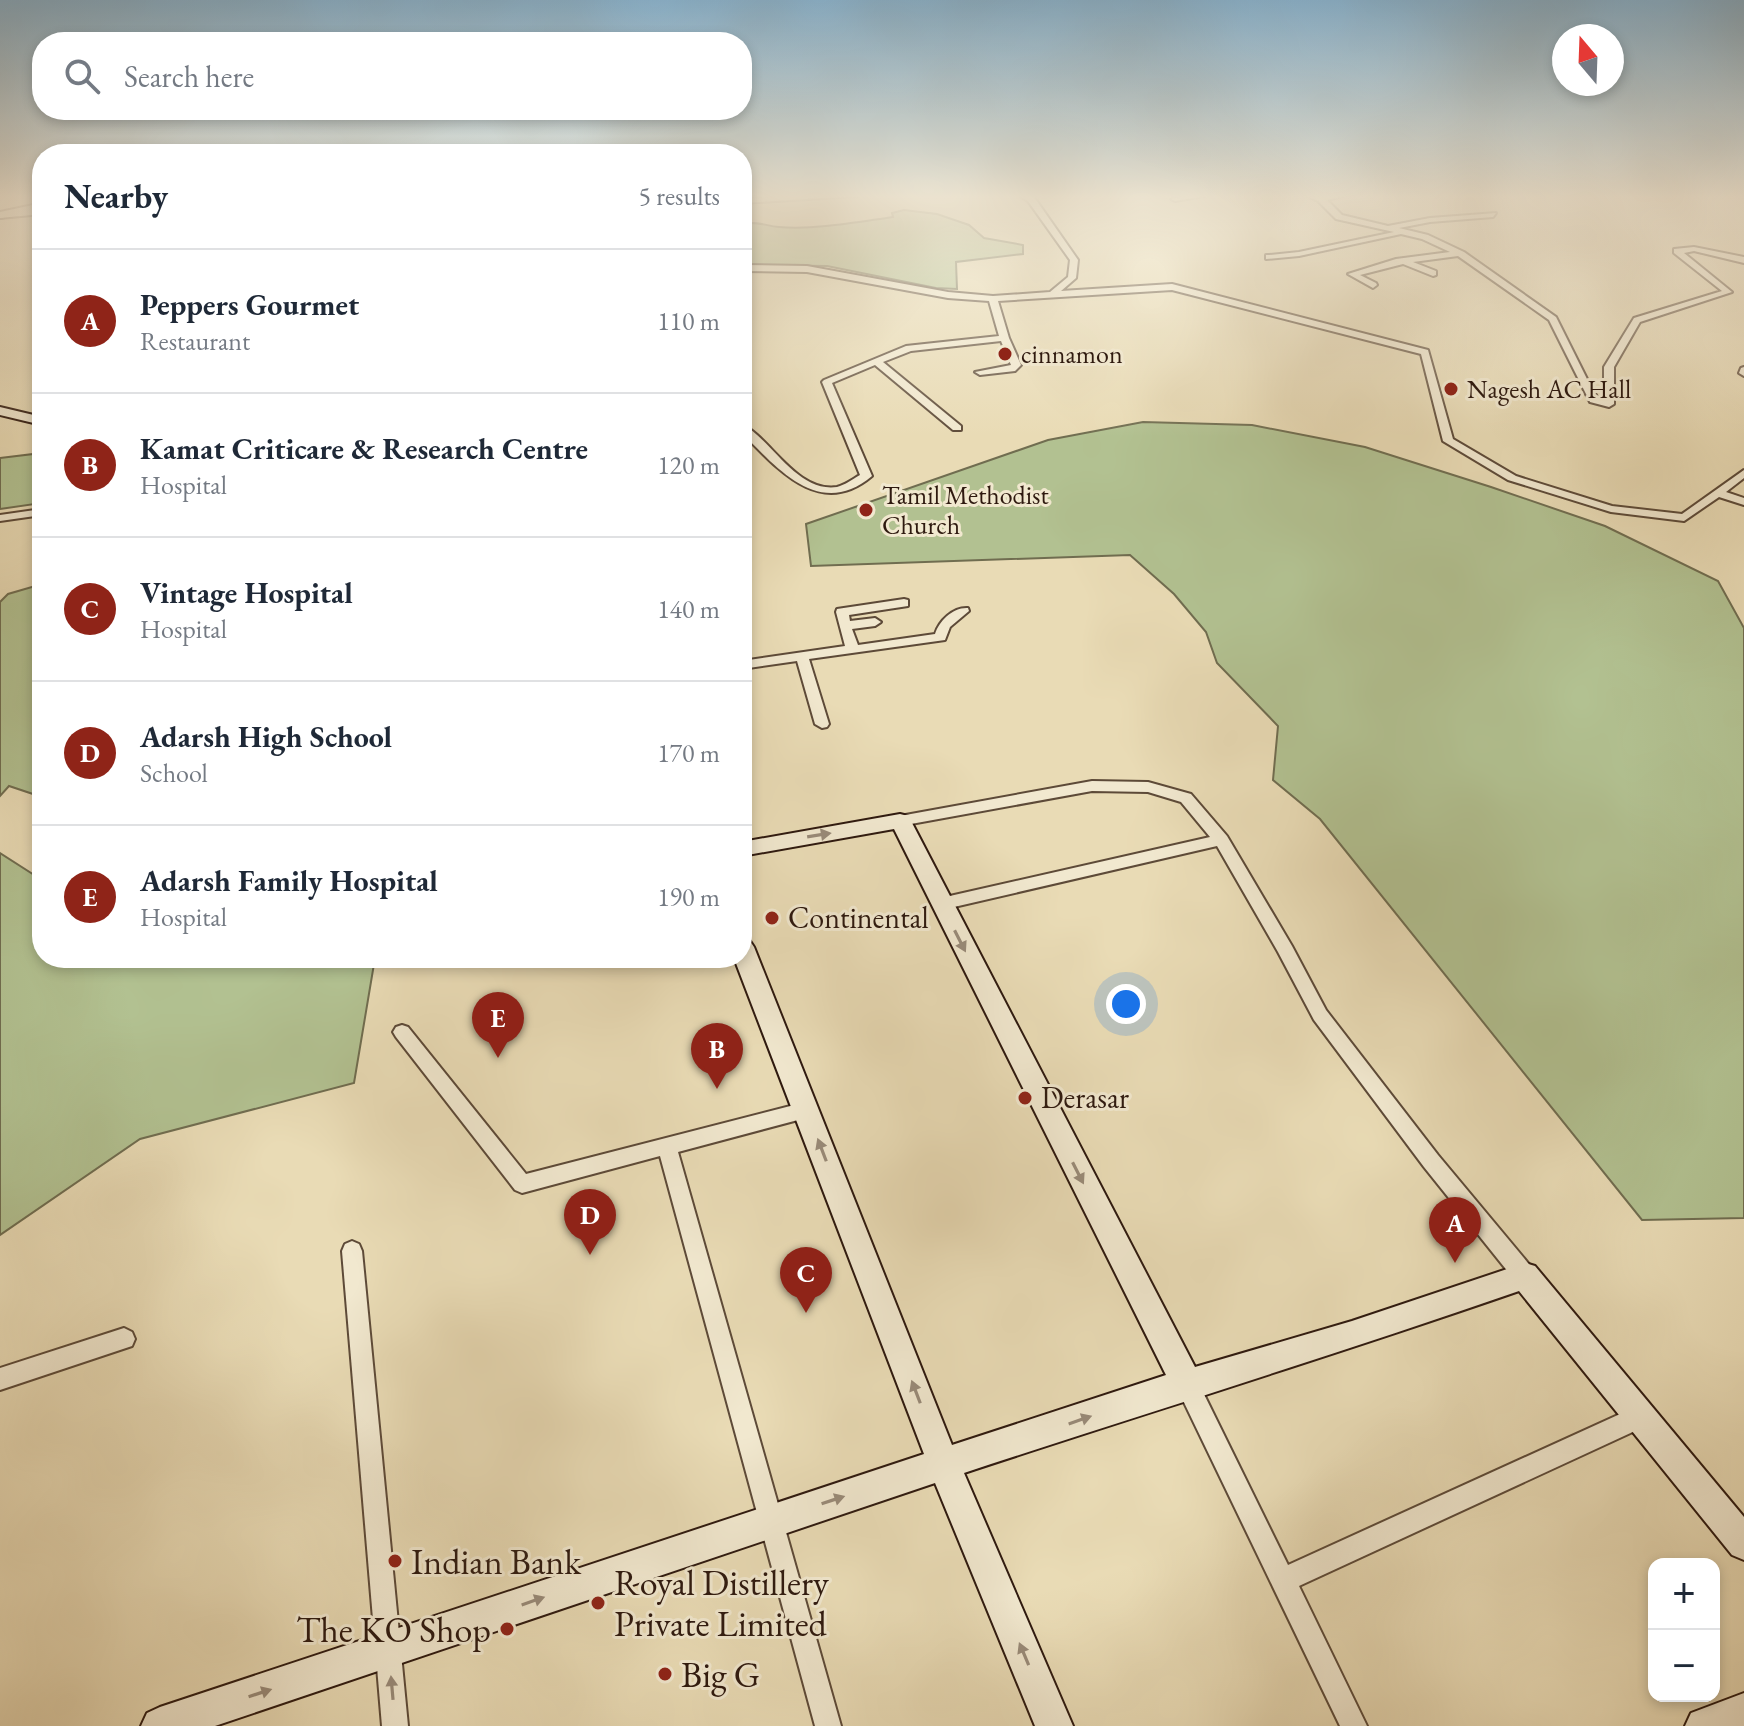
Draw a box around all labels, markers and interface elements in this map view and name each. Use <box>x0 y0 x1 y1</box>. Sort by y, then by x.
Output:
north arrow <box>1552 24 1624 96</box>
search box <box>32 32 752 120</box>
icon: search <box>60 54 104 98</box>
text: Search here <box>124 57 254 96</box>
text: Nearby <box>64 174 168 218</box>
text: 5 results <box>639 179 720 213</box>
text: Peppers Gourmet <box>140 285 359 324</box>
text: A <box>81 304 99 338</box>
text: 110 m <box>657 304 720 338</box>
text: Restaurant <box>140 324 250 358</box>
place label: cinnamon <box>1021 337 1123 371</box>
marker: cinnamon <box>996 345 1014 363</box>
place label: Nagesh AC Hall <box>1467 372 1631 406</box>
marker: Nagesh AC Hall <box>1442 380 1460 398</box>
text: Kamat Criticare & Research Centre <box>140 429 588 468</box>
text: B <box>82 448 98 482</box>
text: 120 m <box>657 448 720 482</box>
text: Hospital <box>140 468 227 502</box>
place label: Tamil Methodist Church <box>882 478 1049 542</box>
marker: Tamil Methodist Church <box>857 501 875 519</box>
text: Vintage Hospital <box>140 573 353 612</box>
text: C <box>81 592 99 626</box>
text: 140 m <box>657 592 720 626</box>
text: Hospital <box>140 612 227 646</box>
text: Adarsh High School <box>140 717 392 756</box>
text: D <box>80 736 100 770</box>
text: 170 m <box>657 736 720 770</box>
text: School <box>140 756 208 790</box>
one-way arrow <box>806 828 831 841</box>
text: Adarsh Family Hospital <box>140 861 438 900</box>
text: E <box>83 880 97 914</box>
text: 190 m <box>657 880 720 914</box>
place label: Continental <box>788 898 929 937</box>
text: Hospital <box>140 900 227 934</box>
marker: Continental <box>763 909 781 927</box>
one-way arrow <box>953 930 967 953</box>
your location <box>1106 984 1146 1024</box>
pin: E <box>472 992 524 1058</box>
pin: B <box>691 1023 743 1089</box>
place label: Derasar <box>1041 1078 1129 1117</box>
marker: Derasar <box>1016 1089 1034 1107</box>
one-way arrow <box>815 1138 828 1162</box>
one-way arrow <box>1072 1161 1085 1184</box>
pin: D <box>564 1189 616 1255</box>
pin: A <box>1429 1197 1481 1263</box>
pin: C <box>780 1247 832 1313</box>
one-way arrow <box>909 1380 922 1404</box>
one-way arrow <box>1068 1413 1092 1425</box>
one-way arrow <box>821 1494 845 1506</box>
place label: Indian Bank <box>411 1538 582 1585</box>
marker: Indian Bank <box>386 1552 404 1570</box>
map controls <box>1648 1558 1720 1702</box>
button: + <box>1648 1558 1720 1630</box>
place label: Royal Distillery Private Limited <box>614 1559 829 1647</box>
marker: Royal Distillery Private Limited <box>589 1594 607 1612</box>
one-way arrow <box>522 1595 546 1607</box>
place label: The KO Shop <box>296 1606 491 1653</box>
marker: The KO Shop <box>498 1620 516 1638</box>
button: − <box>1648 1630 1720 1702</box>
one-way arrow <box>1017 1642 1030 1666</box>
place label: Big G <box>681 1651 760 1698</box>
marker: Big G <box>656 1665 674 1683</box>
one-way arrow <box>385 1675 398 1700</box>
one-way arrow <box>249 1686 273 1698</box>

